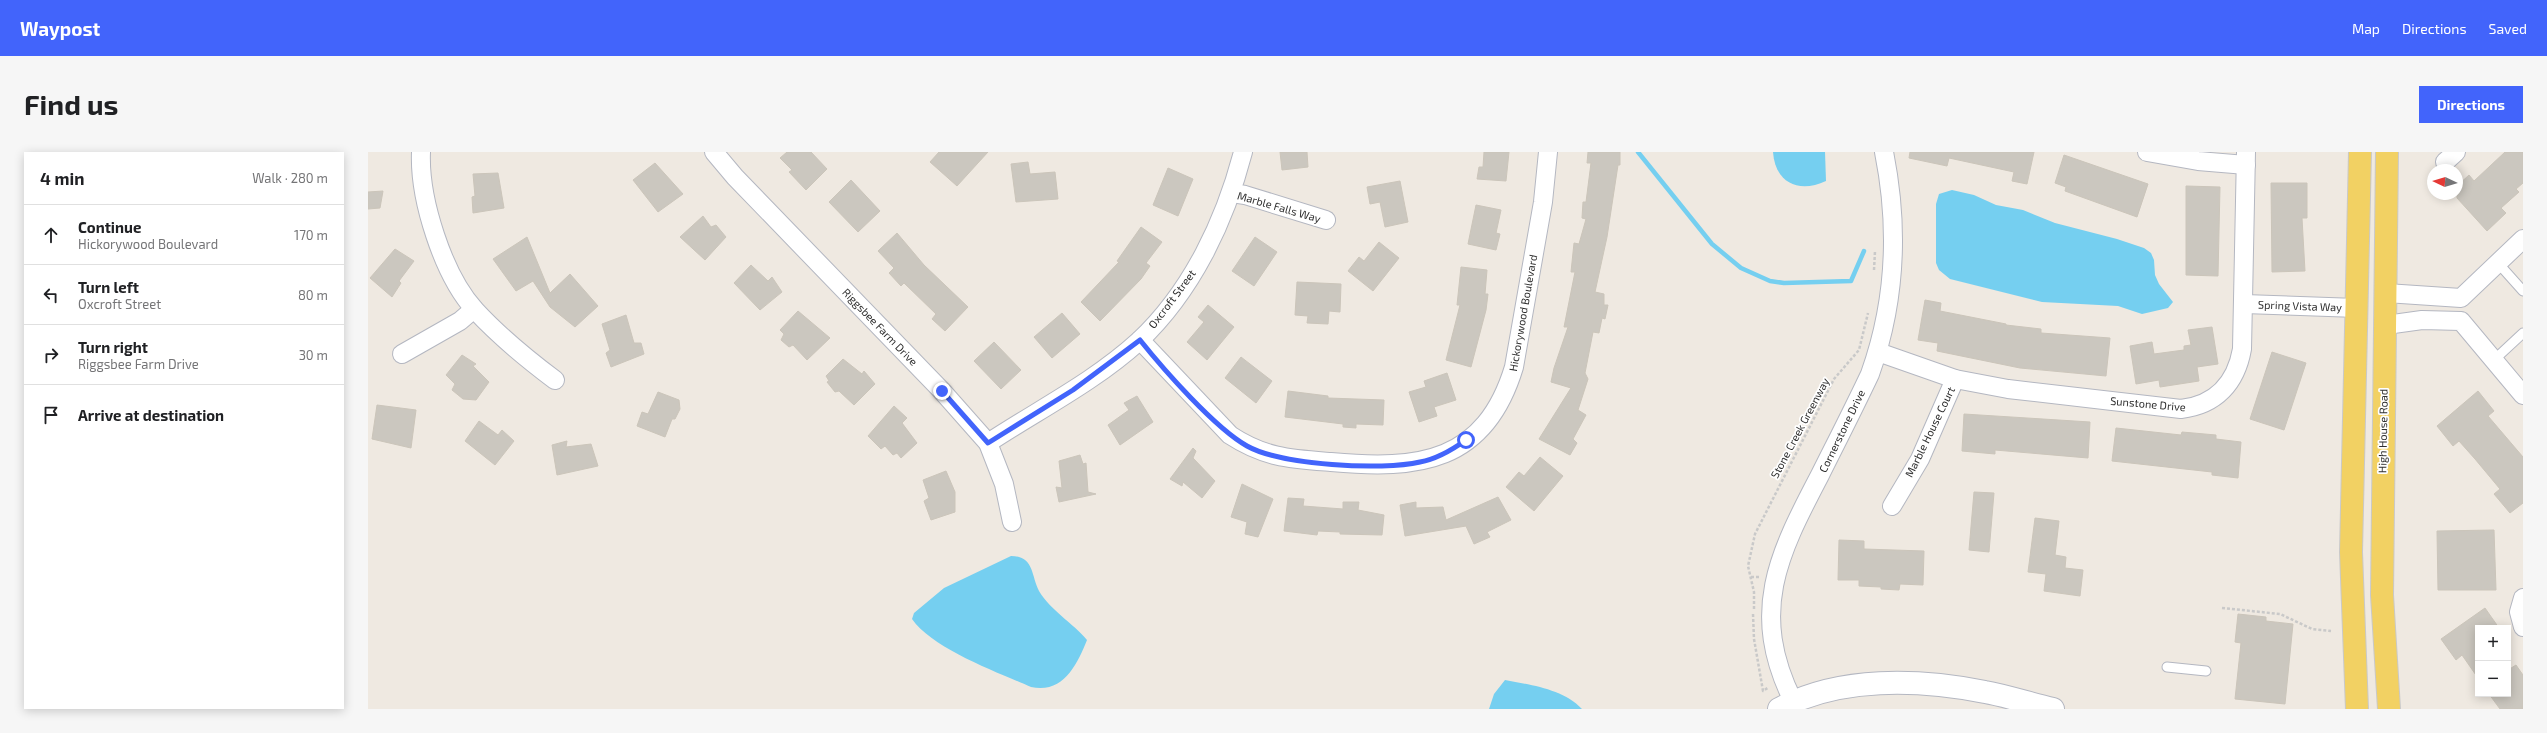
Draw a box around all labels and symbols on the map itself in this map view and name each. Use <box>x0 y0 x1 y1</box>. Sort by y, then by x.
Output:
north arrow <box>2427 164 2463 200</box>
street label: Marble Falls Way <box>1236 188 1323 225</box>
street label: Hickorywood Boulevard <box>1506 253 1539 372</box>
street label: Oxcroft Street <box>1145 267 1198 331</box>
street label: Riggsbee Farm Drive <box>840 285 921 368</box>
street label: Spring Vista Way <box>2258 298 2342 313</box>
street label: Stone Creek Greenway <box>1768 375 1832 480</box>
route end <box>933 382 951 400</box>
street label: Marble House Court <box>1902 384 1957 479</box>
street label: Cornerstone Drive <box>1816 387 1867 474</box>
street label: High House Road <box>2375 389 2390 473</box>
street label: Sunstone Drive <box>2110 394 2186 413</box>
route start <box>1457 431 1475 449</box>

